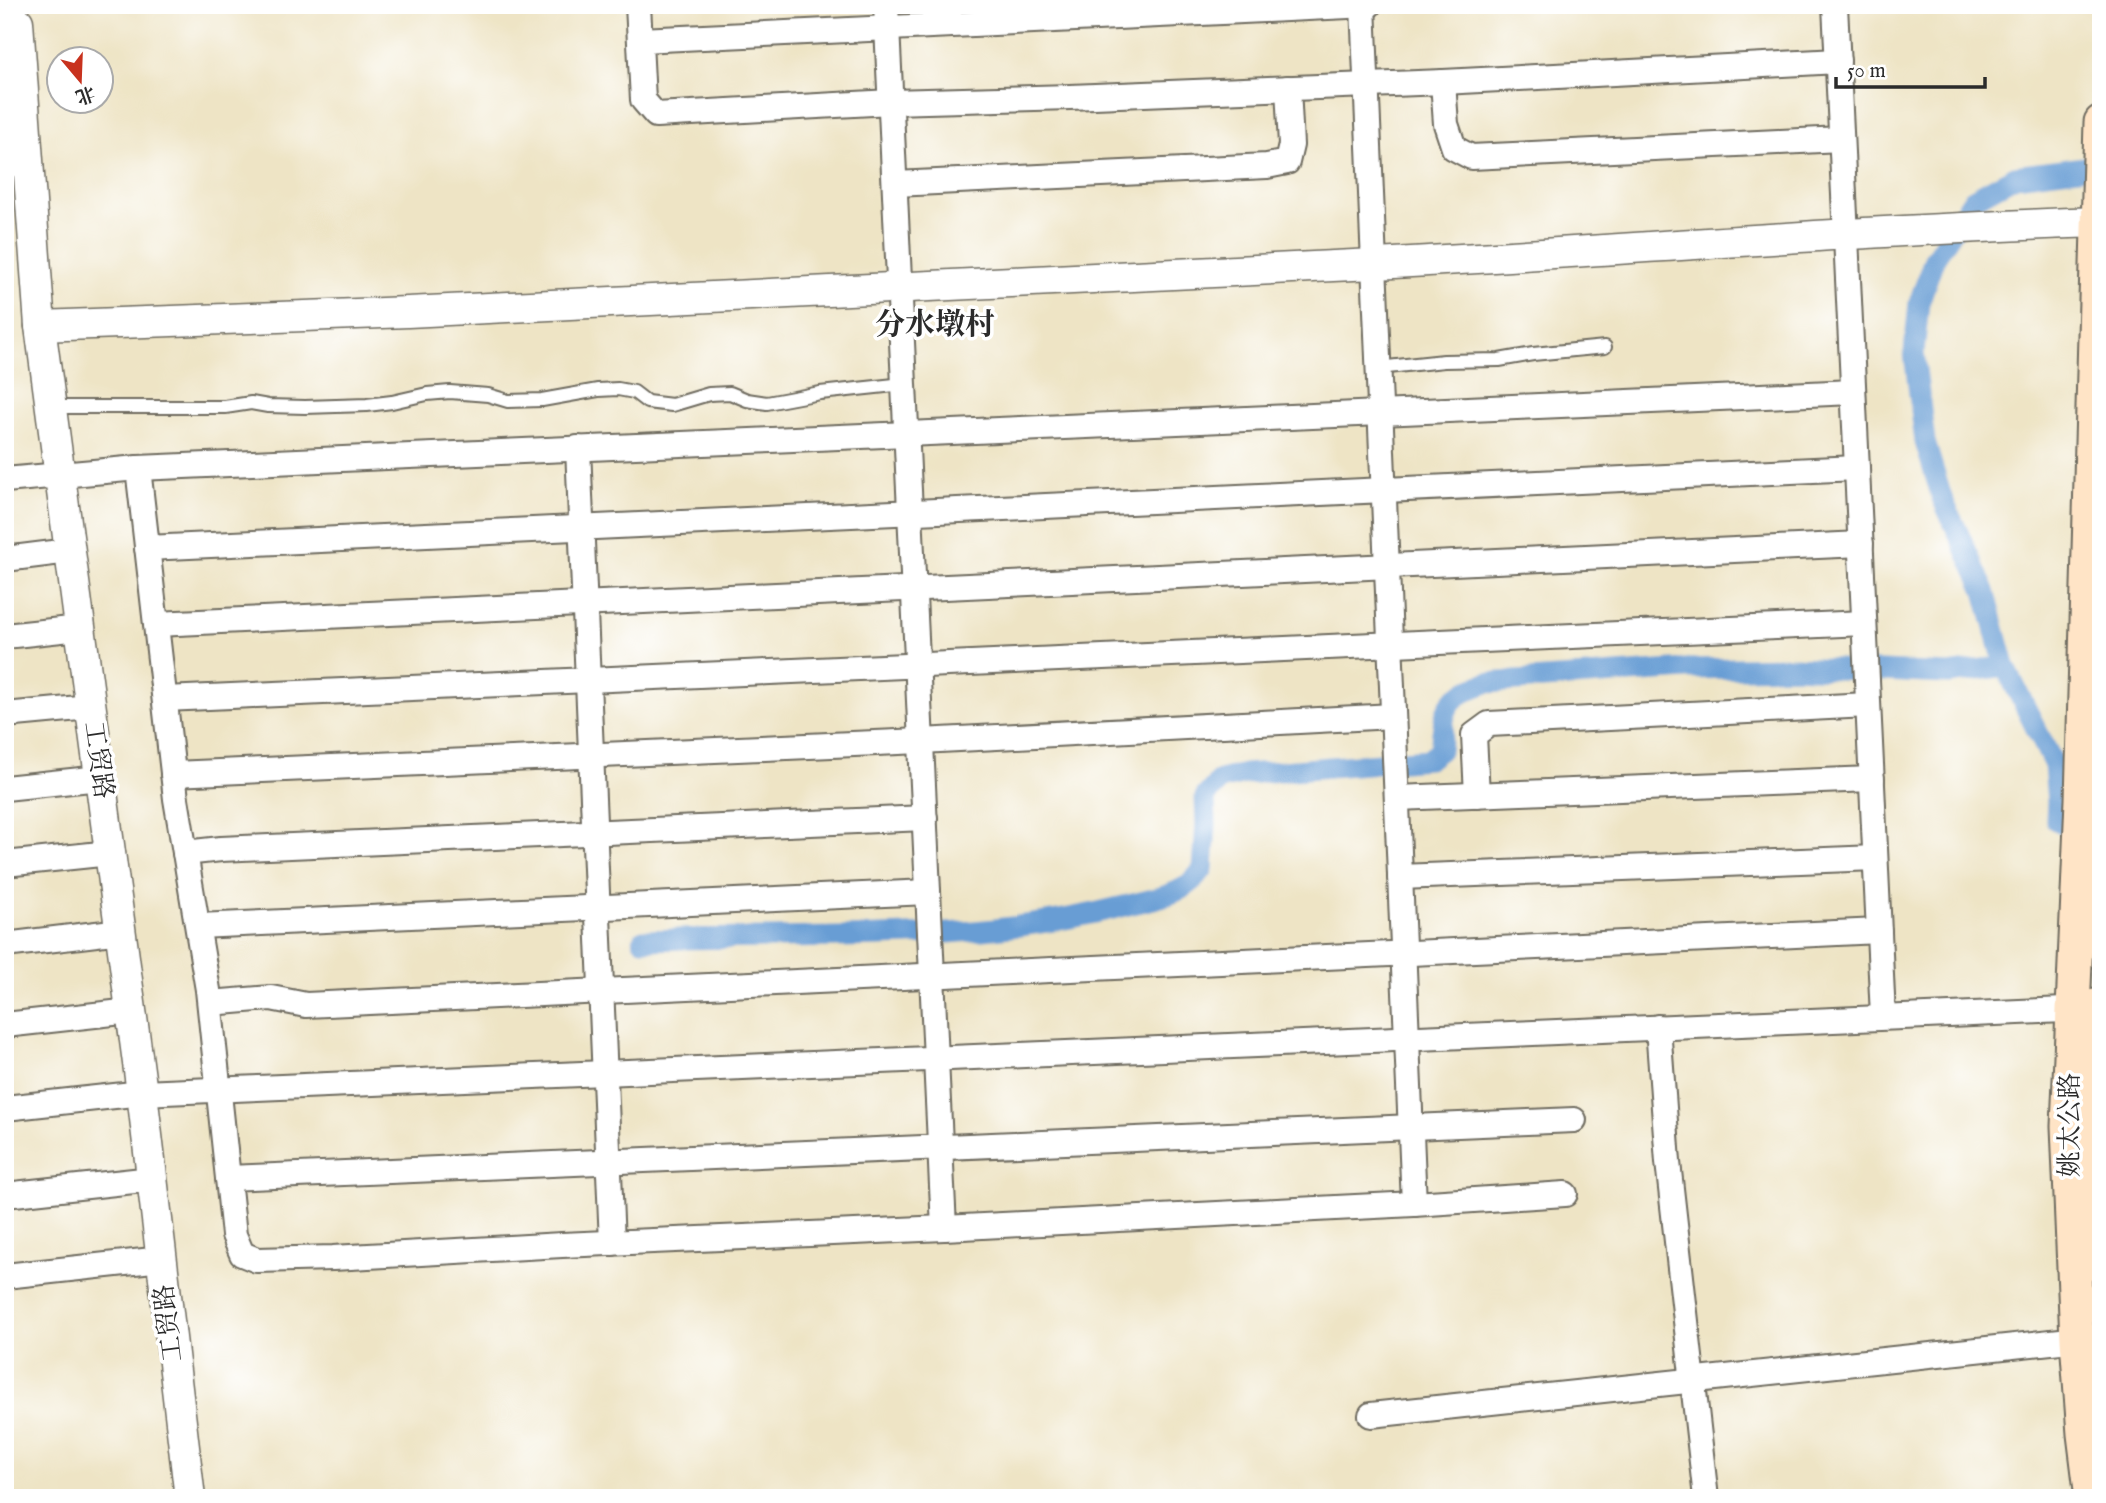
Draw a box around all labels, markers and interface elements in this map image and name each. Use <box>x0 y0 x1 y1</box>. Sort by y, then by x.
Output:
north arrow <box>46 46 116 116</box>
scale bar <box>1836 46 1985 90</box>
text: 50 m <box>1847 58 1886 85</box>
text: 北 <box>72 80 98 109</box>
district label: 分水墩村 <box>875 307 995 345</box>
street label: 工贸路 <box>76 719 120 801</box>
street label: 姚太公路 <box>2054 1073 2087 1177</box>
street label: 工贸路 <box>148 1282 190 1364</box>

